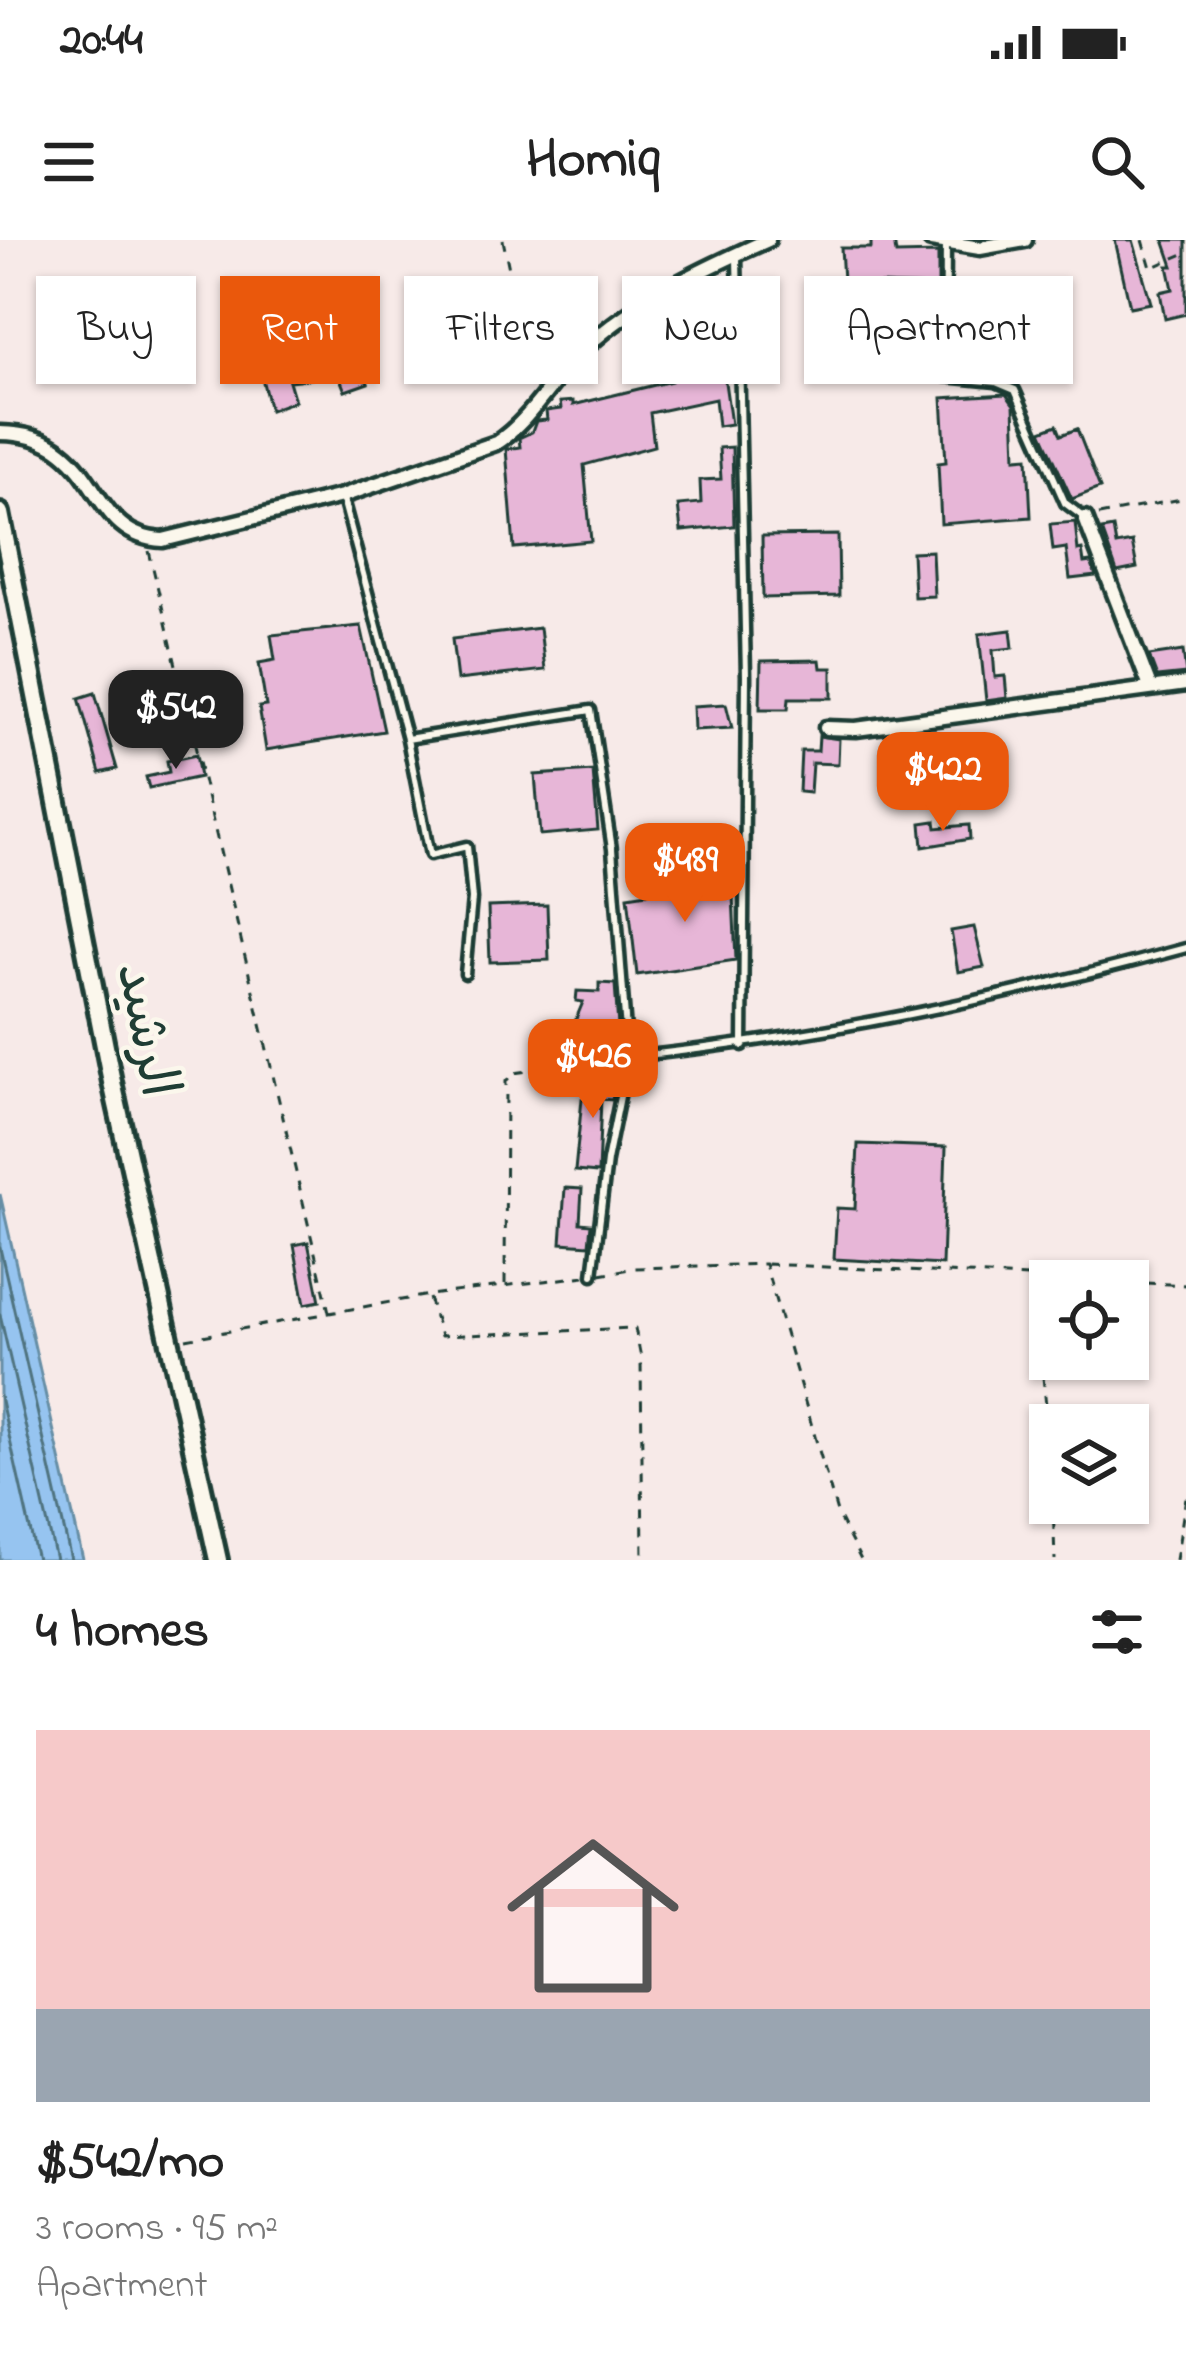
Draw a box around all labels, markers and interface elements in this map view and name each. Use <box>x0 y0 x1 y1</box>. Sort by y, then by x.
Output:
text: 20:44 <box>60 9 143 75</box>
text: Homiq <box>526 123 660 201</box>
icon: menu <box>36 129 102 195</box>
icon: search <box>1084 129 1150 195</box>
chip: Buy <box>36 276 196 384</box>
chip: Rent <box>220 276 380 384</box>
chip: Filters <box>404 276 598 384</box>
chip: New <box>622 276 780 384</box>
chip: Apartment <box>804 276 1073 384</box>
pin: $542 <box>105 670 247 772</box>
text: $542 <box>135 680 217 737</box>
pin: $422 <box>872 732 1014 834</box>
text: $422 <box>904 742 982 799</box>
pin: $489 <box>614 823 756 925</box>
text: $489 <box>652 833 718 890</box>
street label: الرشيد <box>93 956 195 1104</box>
pin: $426 <box>522 1019 664 1121</box>
text: $426 <box>555 1029 631 1086</box>
map controls <box>1029 1260 1149 1524</box>
button: locate <box>1029 1260 1149 1380</box>
button: layers <box>1029 1404 1149 1524</box>
text: 4 homes <box>36 1595 209 1670</box>
icon: filters <box>1084 1599 1150 1665</box>
icon: home <box>485 1808 701 2024</box>
text: $542/mo <box>36 2126 224 2201</box>
text: 3 rooms · 95 m² <box>36 2201 278 2258</box>
text: Apartment <box>36 2258 208 2315</box>

